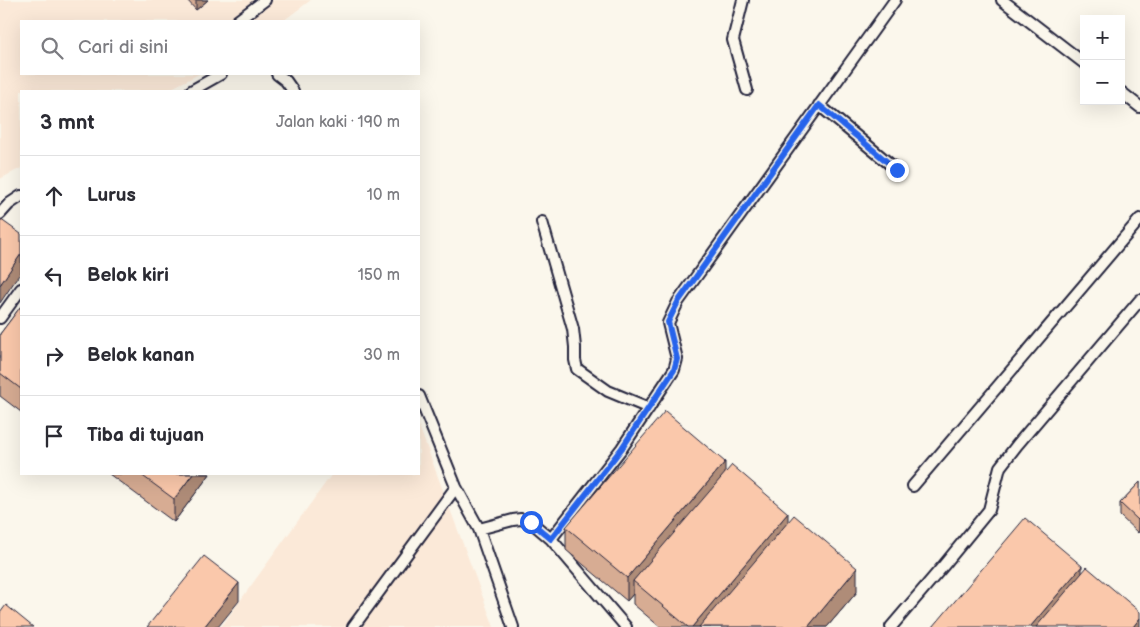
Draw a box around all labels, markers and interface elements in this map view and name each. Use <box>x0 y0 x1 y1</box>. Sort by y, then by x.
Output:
map controls <box>1080 15 1125 105</box>
button: + <box>1080 15 1125 60</box>
search box <box>20 20 420 75</box>
icon: search <box>38 34 66 62</box>
text: Cari di sini <box>78 36 168 59</box>
button: − <box>1080 60 1125 105</box>
text: 3 mnt <box>40 110 95 135</box>
text: Jalan kaki · 190 m <box>276 113 400 132</box>
route end <box>886 159 909 182</box>
icon: ahead <box>40 182 68 210</box>
text: Lurus <box>87 184 136 207</box>
text: 10 m <box>367 186 400 205</box>
icon: left <box>40 262 68 290</box>
text: Belok kiri <box>87 264 169 287</box>
text: 150 m <box>358 266 400 285</box>
icon: right <box>40 342 68 370</box>
text: Belok kanan <box>87 344 195 367</box>
text: 30 m <box>363 346 400 365</box>
icon: arrive <box>40 422 68 450</box>
text: Tiba di tujuan <box>87 424 204 447</box>
route start <box>520 511 543 534</box>

